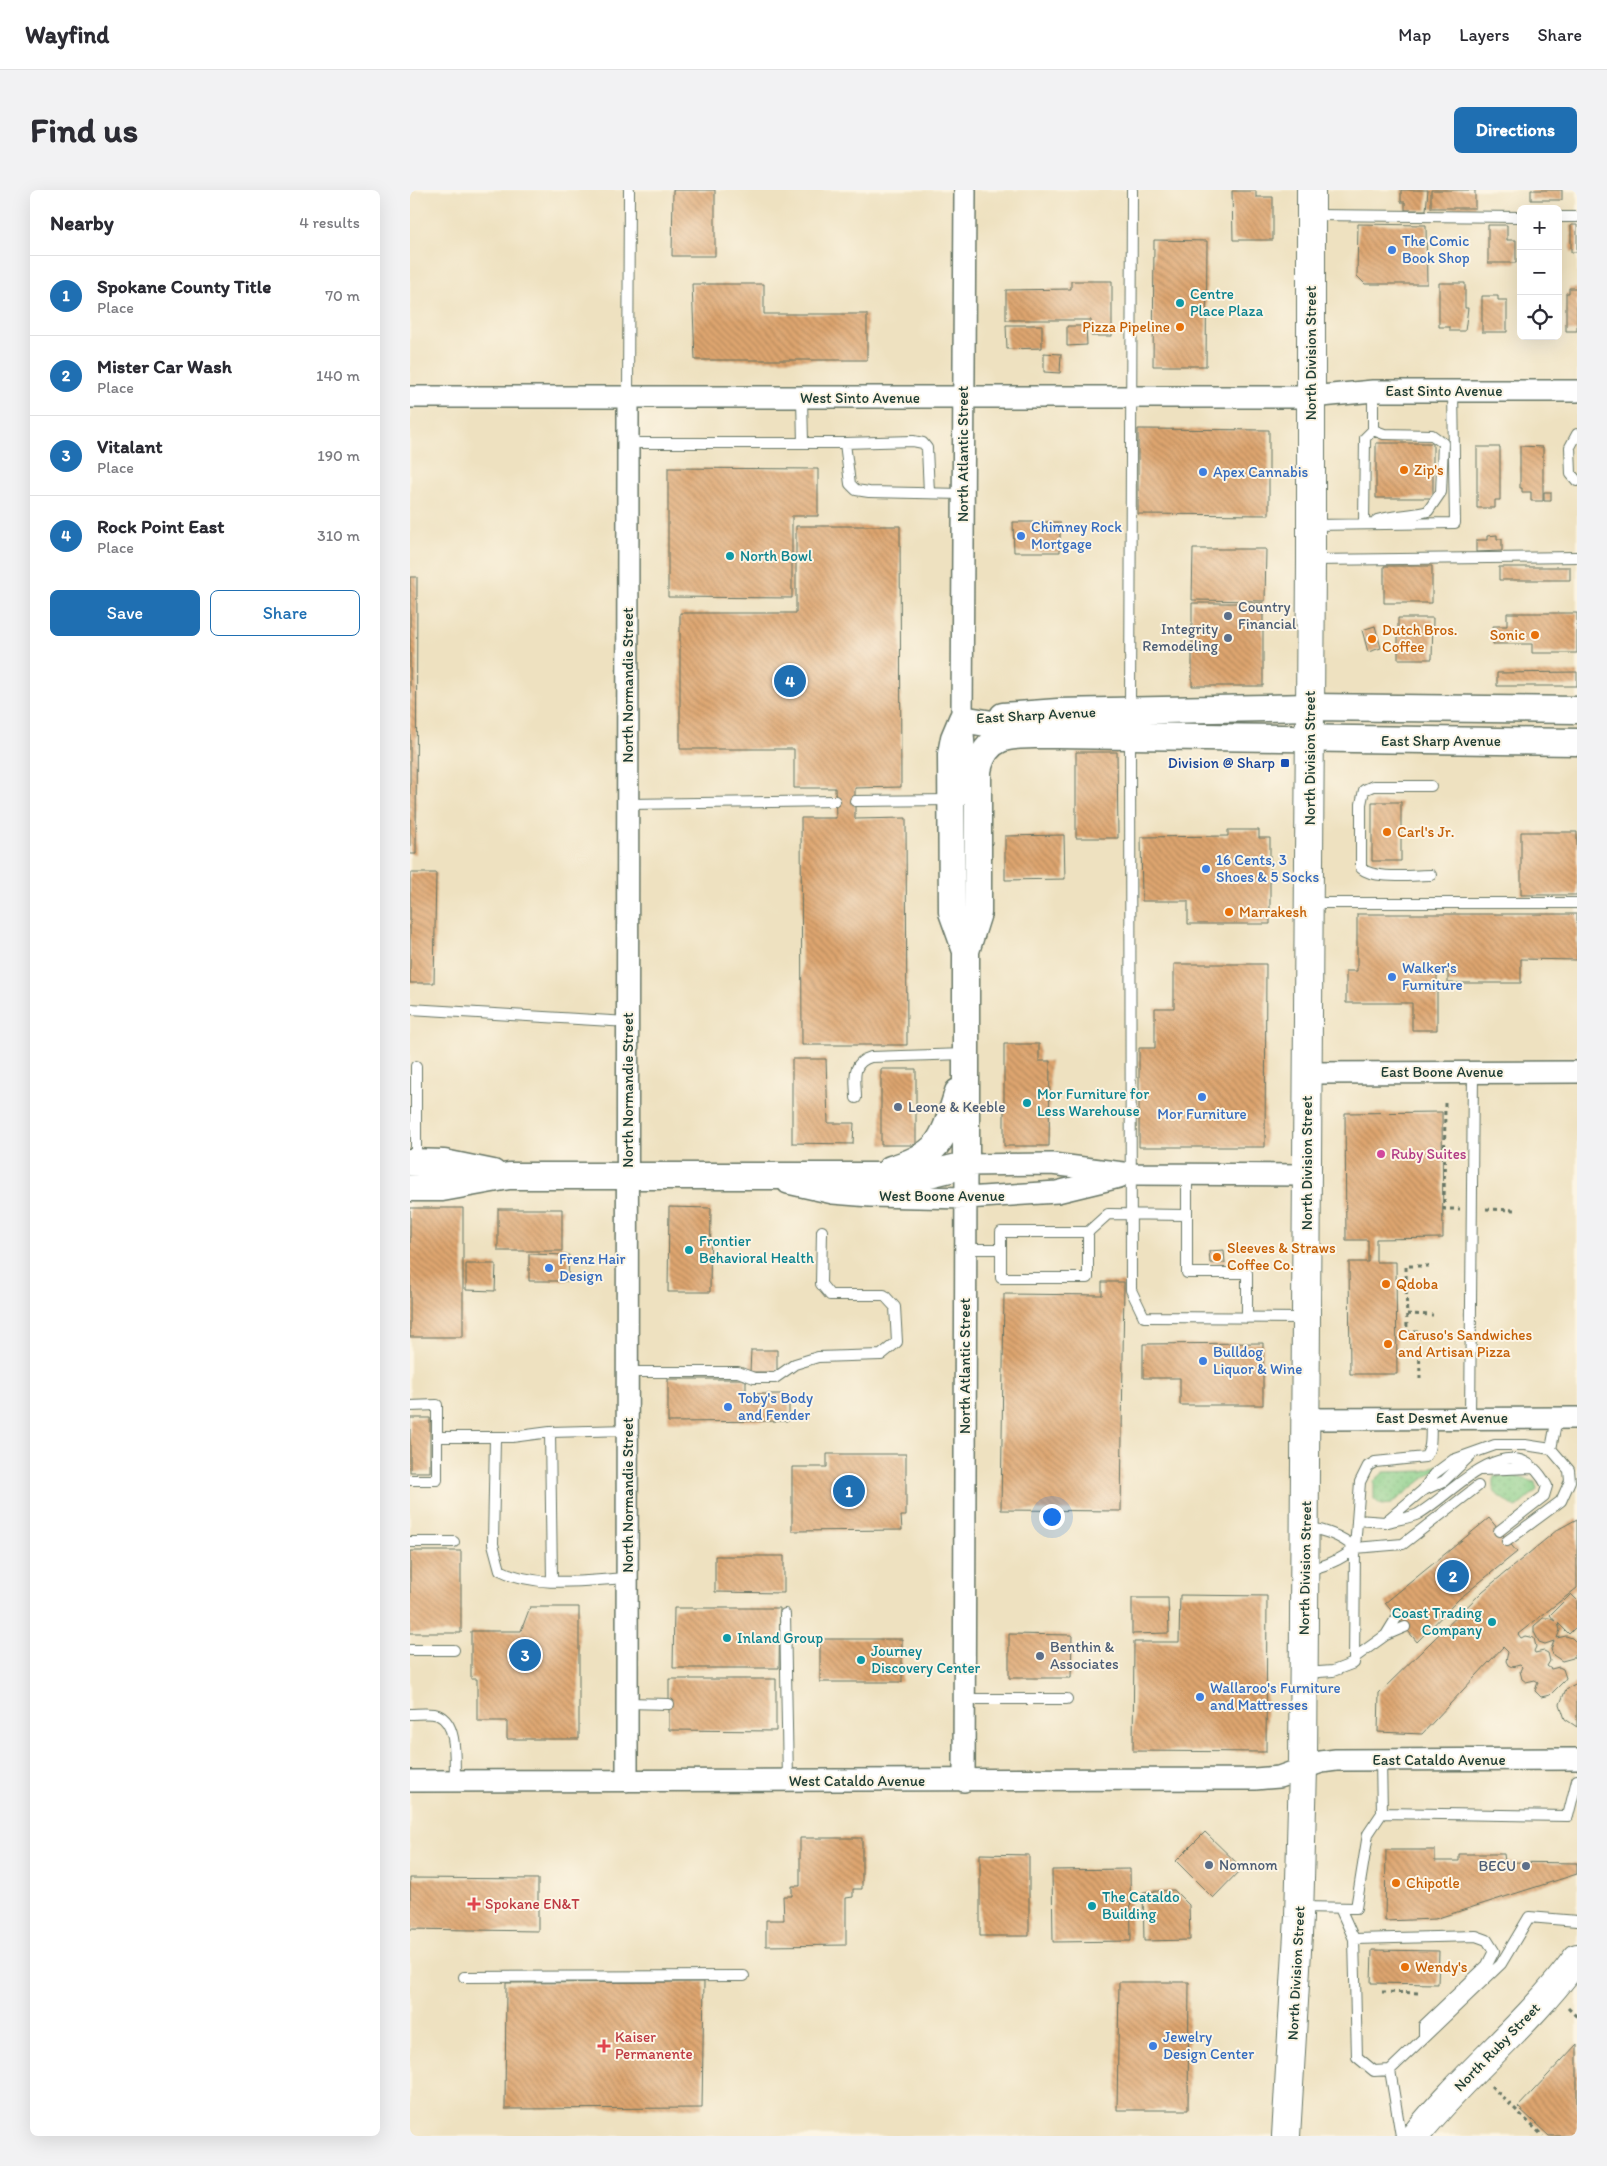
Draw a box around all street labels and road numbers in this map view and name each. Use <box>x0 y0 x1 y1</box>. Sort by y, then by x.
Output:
street label: North Division Street <box>1302 285 1320 420</box>
street label: East Sinto Avenue <box>1386 382 1502 400</box>
street label: North Atlantic Street <box>954 385 972 522</box>
street label: West Sinto Avenue <box>800 389 920 407</box>
street label: North Normandie Street <box>619 607 637 763</box>
street label: North Division Street <box>1301 690 1319 825</box>
street label: East Sharp Avenue <box>976 703 1096 727</box>
street label: East Sharp Avenue <box>1381 732 1501 750</box>
street label: North Normandie Street <box>619 1012 637 1168</box>
street label: East Boone Avenue <box>1381 1063 1503 1081</box>
street label: North Division Street <box>1298 1095 1316 1230</box>
street label: West Boone Avenue <box>879 1187 1005 1205</box>
street label: North Atlantic Street <box>956 1297 974 1434</box>
street label: East Desmet Avenue <box>1376 1409 1508 1427</box>
street label: North Normandie Street <box>619 1417 637 1573</box>
street label: North Division Street <box>1295 1500 1315 1635</box>
street label: East Cataldo Avenue <box>1372 1751 1506 1769</box>
street label: West Cataldo Avenue <box>789 1772 925 1790</box>
street label: North Division Street <box>1283 1905 1309 2041</box>
street label: North Ruby Street <box>1450 1999 1544 2095</box>

